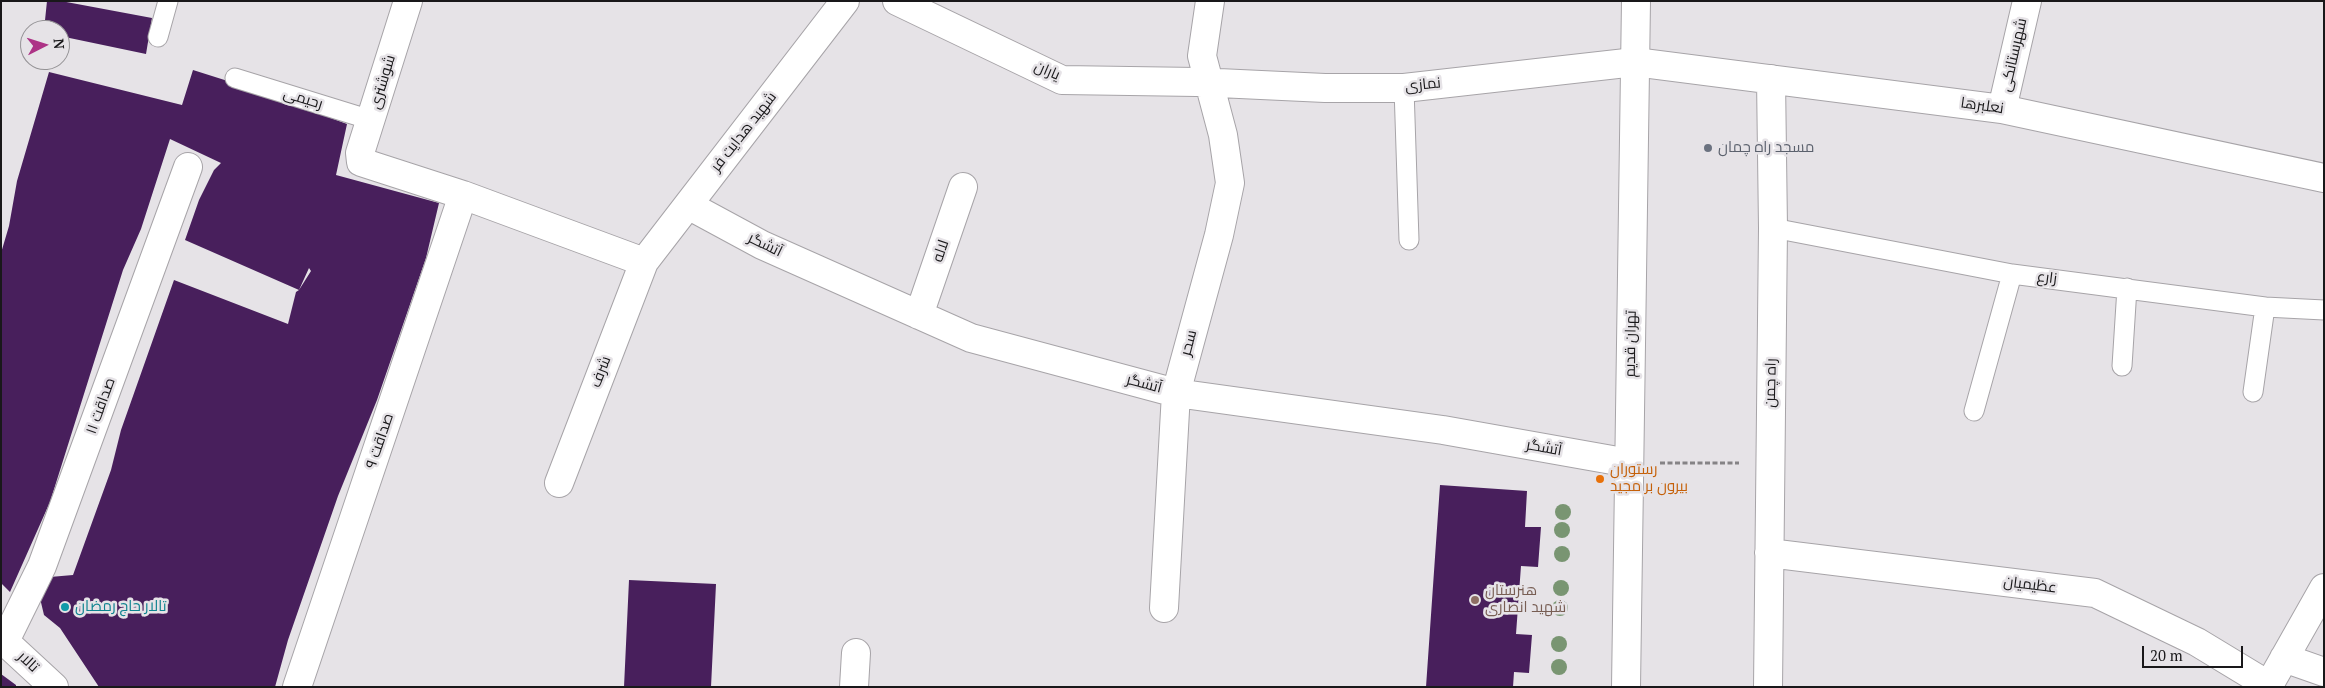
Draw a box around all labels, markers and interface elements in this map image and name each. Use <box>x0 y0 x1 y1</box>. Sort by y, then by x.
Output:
street label: شهرستانکی <box>1997 16 2031 94</box>
north arrow <box>20 20 70 70</box>
text: N <box>50 38 69 50</box>
street label: شوشتری <box>366 53 400 111</box>
street label: یاران <box>1031 58 1063 84</box>
street label: نمازی <box>1404 74 1442 96</box>
street label: رحیمی <box>281 85 325 113</box>
street label: شهید هدایت فر <box>707 89 781 175</box>
street label: نعلبرها <box>1959 94 2005 118</box>
place label: مسجد راه چمان <box>1718 139 1814 157</box>
marker: مسجد راه چمان <box>1702 142 1714 154</box>
street label: آتشگر <box>745 229 785 261</box>
street label: لاله <box>929 237 953 265</box>
street label: زارع <box>2036 268 2058 288</box>
street label: تهران قدیم <box>1621 310 1641 378</box>
street label: سحر <box>1177 328 1201 358</box>
street label: شرف <box>587 354 615 390</box>
street label: راه چمن <box>1762 358 1780 408</box>
street label: آتشگر <box>1124 371 1164 397</box>
street label: صداقت ۱۱ <box>83 375 119 437</box>
street label: صداقت ۹ <box>362 411 398 471</box>
street label: آتشگر <box>1525 436 1563 460</box>
place label: رستوران بیرون بر مجید <box>1610 461 1688 496</box>
marker: رستوران بیرون بر مجید <box>1594 473 1606 485</box>
street label: عظیمیان <box>2002 573 2058 597</box>
place label: هنرستان شهید انصاری <box>1485 582 1566 617</box>
marker: هنرستان شهید انصاری <box>1469 594 1481 606</box>
place label: تالار حاج رمضان <box>75 598 167 616</box>
marker: تالار حاج رمضان <box>59 601 71 613</box>
scale bar <box>2145 636 2246 668</box>
text: 20 m <box>2150 645 2183 665</box>
street label: تالار <box>14 648 42 676</box>

